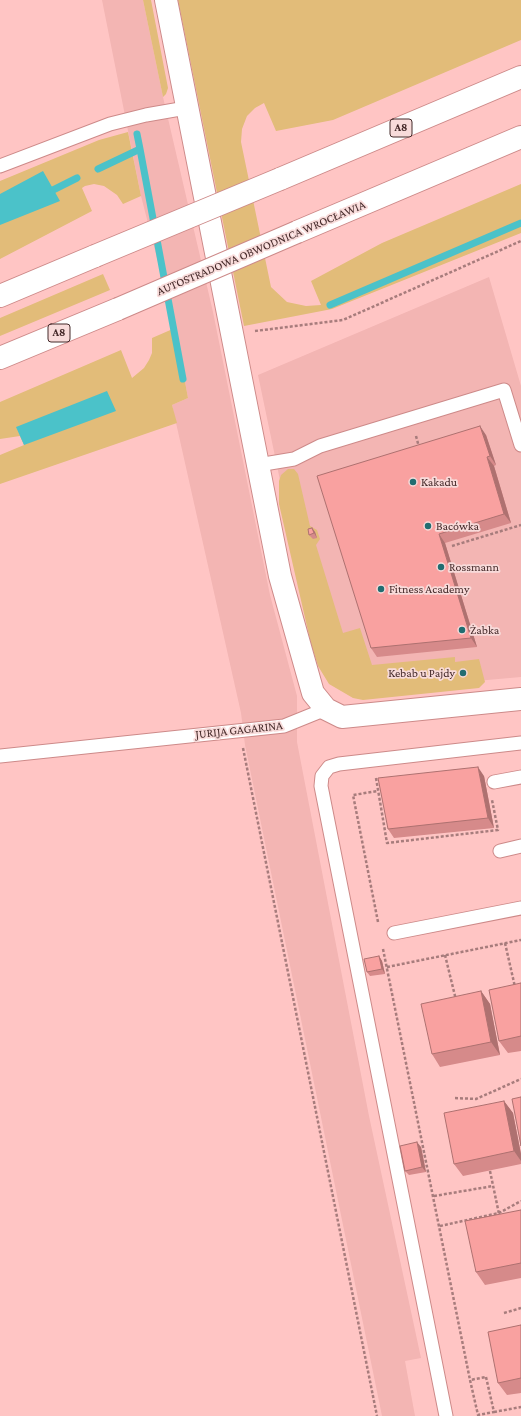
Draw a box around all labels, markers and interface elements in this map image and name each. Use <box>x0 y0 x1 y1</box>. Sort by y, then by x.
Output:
road number: A8 <box>390 119 412 137</box>
street label: AUTOSTRADOWA OBWODNICA WROCŁAWIA <box>154 197 368 299</box>
road number: A8 <box>48 324 70 342</box>
place label: Kakadu <box>421 475 457 489</box>
marker: Kakadu <box>408 477 418 487</box>
place label: Bacówka <box>436 519 479 533</box>
marker: Bacówka <box>423 521 433 531</box>
place label: Rossmann <box>449 560 499 574</box>
marker: Rossmann <box>436 562 446 572</box>
place label: Fitness Academy <box>389 582 469 596</box>
marker: Fitness Academy <box>376 584 386 594</box>
place label: Żabka <box>470 623 499 637</box>
marker: Żabka <box>457 625 467 635</box>
place label: Kebab u Pajdy <box>388 666 455 680</box>
marker: Kebab u Pajdy <box>458 668 468 678</box>
street label: JURIJA GAGARINA <box>194 718 284 742</box>

